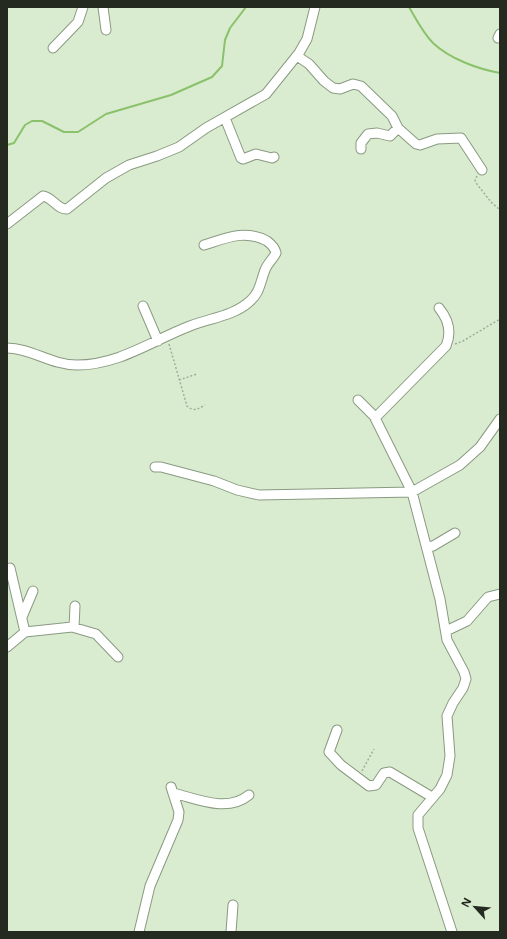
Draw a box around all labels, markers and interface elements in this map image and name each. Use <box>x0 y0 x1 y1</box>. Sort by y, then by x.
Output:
north arrow <box>455 887 495 927</box>
text: N <box>457 895 474 910</box>

